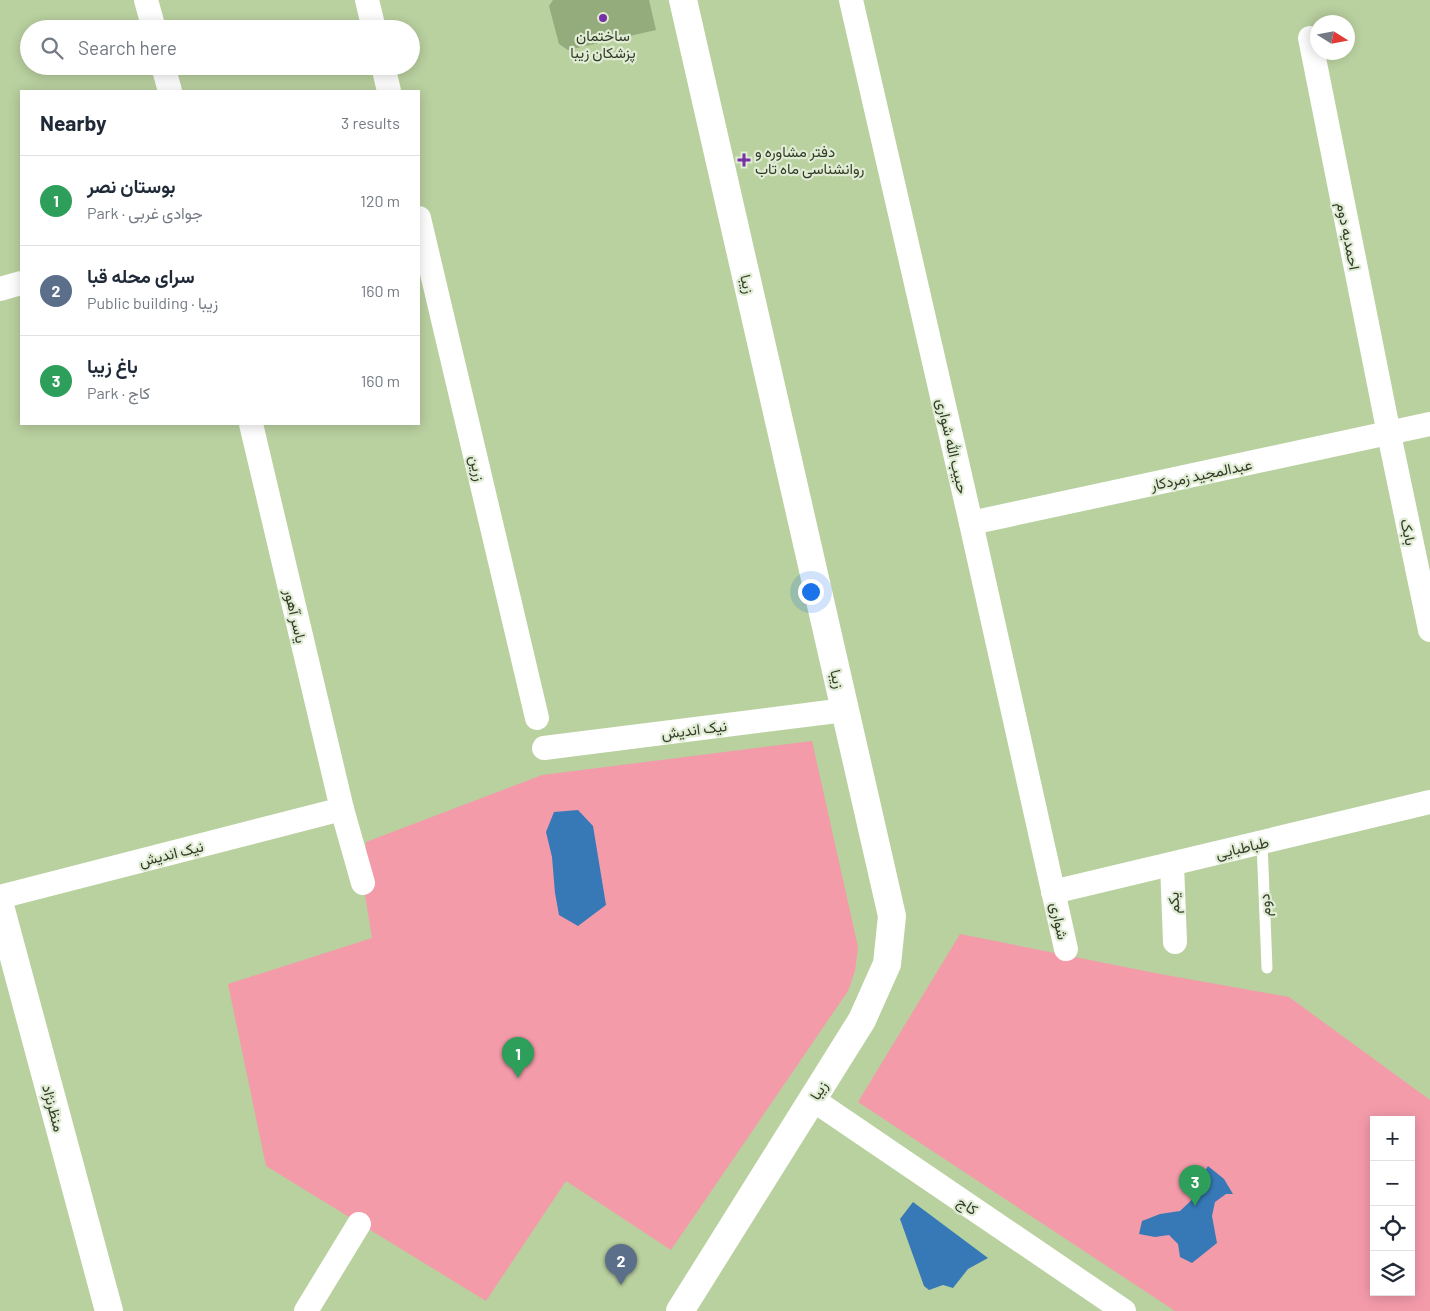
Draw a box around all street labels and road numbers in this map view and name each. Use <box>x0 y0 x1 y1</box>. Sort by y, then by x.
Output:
street label: احمدیه دوم <box>1332 201 1364 272</box>
street label: زیبا <box>736 273 759 295</box>
street label: حبیب الله شواری <box>931 397 973 496</box>
street label: زرین <box>464 453 490 483</box>
street label: عبدالمجید زمردکار <box>1148 454 1254 495</box>
street label: بابک <box>1396 517 1421 547</box>
street label: یاسر آهور <box>280 586 311 645</box>
street label: زیبا <box>826 668 849 690</box>
street label: نیک اندیش <box>660 716 728 744</box>
street label: طباطبایی <box>1214 832 1271 864</box>
street label: نیک اندیش <box>137 836 206 872</box>
street label: یکم <box>1163 892 1185 914</box>
street label: دوم <box>1255 893 1275 917</box>
street label: شواری <box>1045 901 1073 942</box>
street label: زیبا <box>805 1077 831 1103</box>
street label: منظرنژاد <box>38 1082 69 1134</box>
street label: کاج <box>953 1192 982 1221</box>

